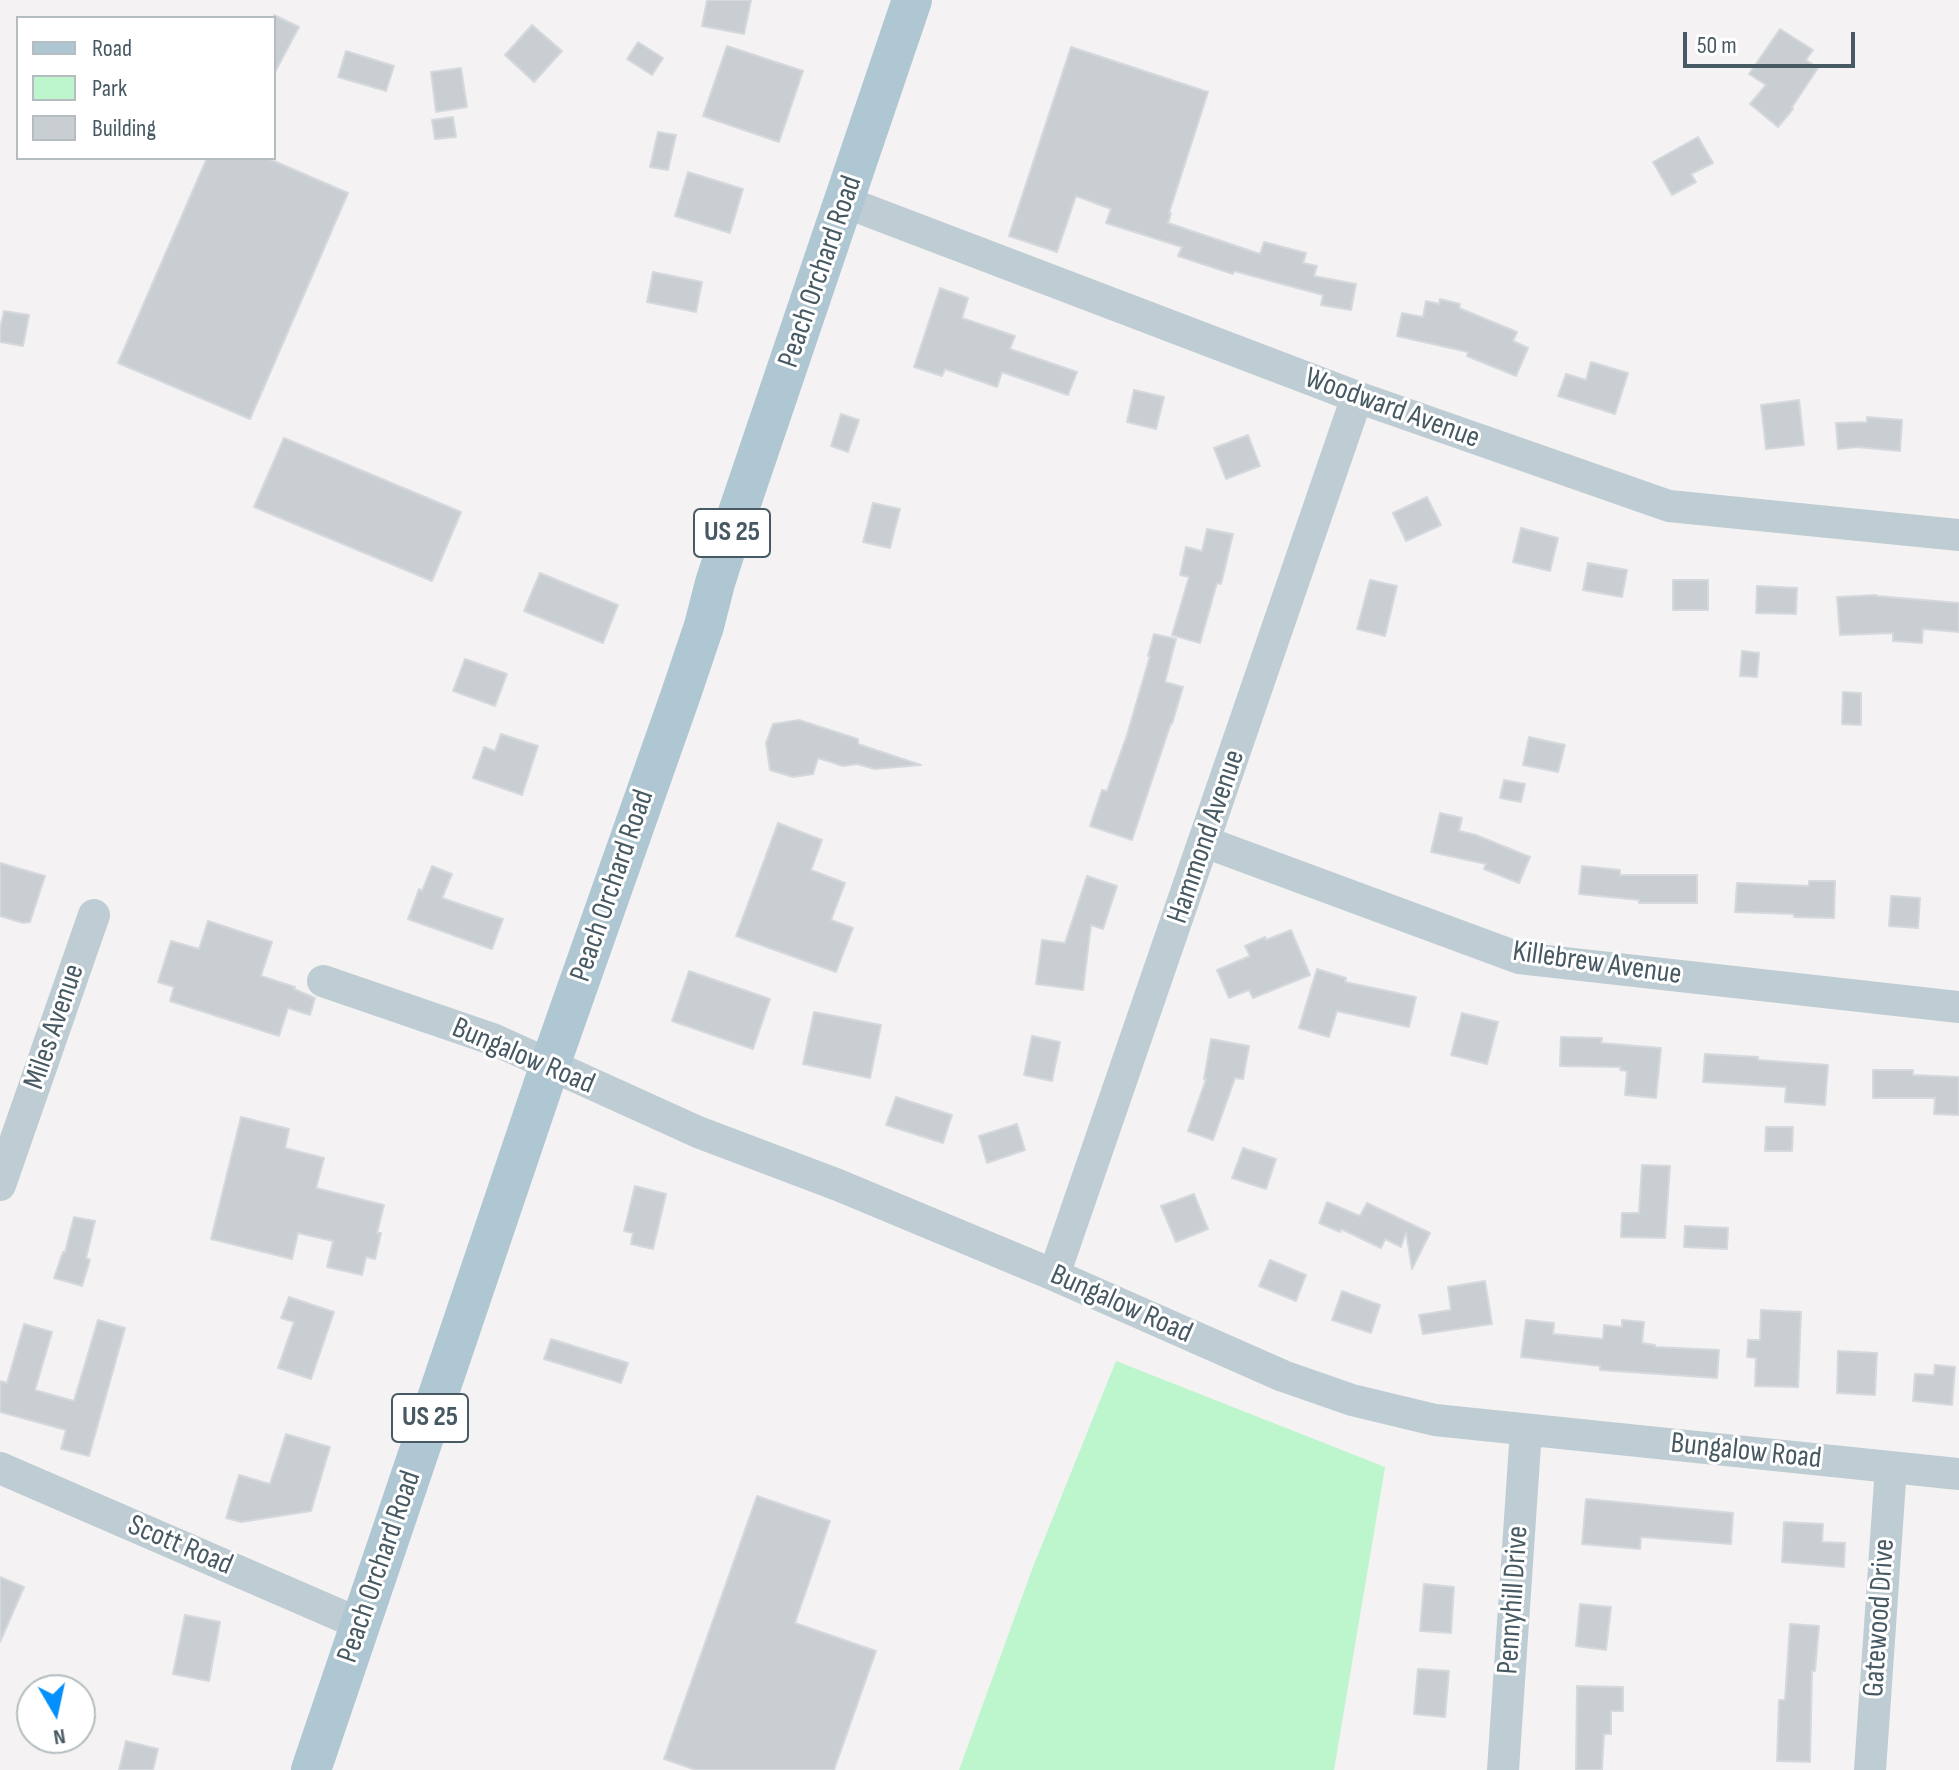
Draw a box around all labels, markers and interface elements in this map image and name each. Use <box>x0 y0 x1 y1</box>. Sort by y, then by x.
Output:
legend <box>16 16 276 160</box>
scale bar <box>1687 16 1859 66</box>
text: 50 m <box>1697 31 1737 60</box>
text: Road <box>92 34 132 63</box>
text: Park <box>92 74 127 103</box>
text: Building <box>92 114 156 143</box>
street label: Peach Orchard Road <box>771 171 871 373</box>
street label: Woodward Avenue <box>1300 361 1484 457</box>
road number: US 25 <box>694 509 770 557</box>
street label: Hammond Avenue <box>1160 745 1254 929</box>
street label: Peach Orchard Road <box>563 785 663 987</box>
street label: Killebrew Avenue <box>1510 934 1684 994</box>
street label: Miles Avenue <box>17 960 93 1094</box>
street label: Bungalow Road <box>446 1011 600 1103</box>
street label: Bungalow Road <box>1045 1258 1197 1352</box>
road number: US 25 <box>392 1394 468 1442</box>
street label: Bungalow Road <box>1669 1426 1823 1478</box>
street label: Peach Orchard Road <box>330 1466 430 1668</box>
street label: Scott Road <box>122 1508 238 1584</box>
street label: Pennyhill Drive <box>1491 1525 1537 1675</box>
street label: Gatewood Drive <box>1857 1538 1903 1698</box>
north arrow <box>16 1674 96 1754</box>
text: N <box>52 1722 67 1750</box>

